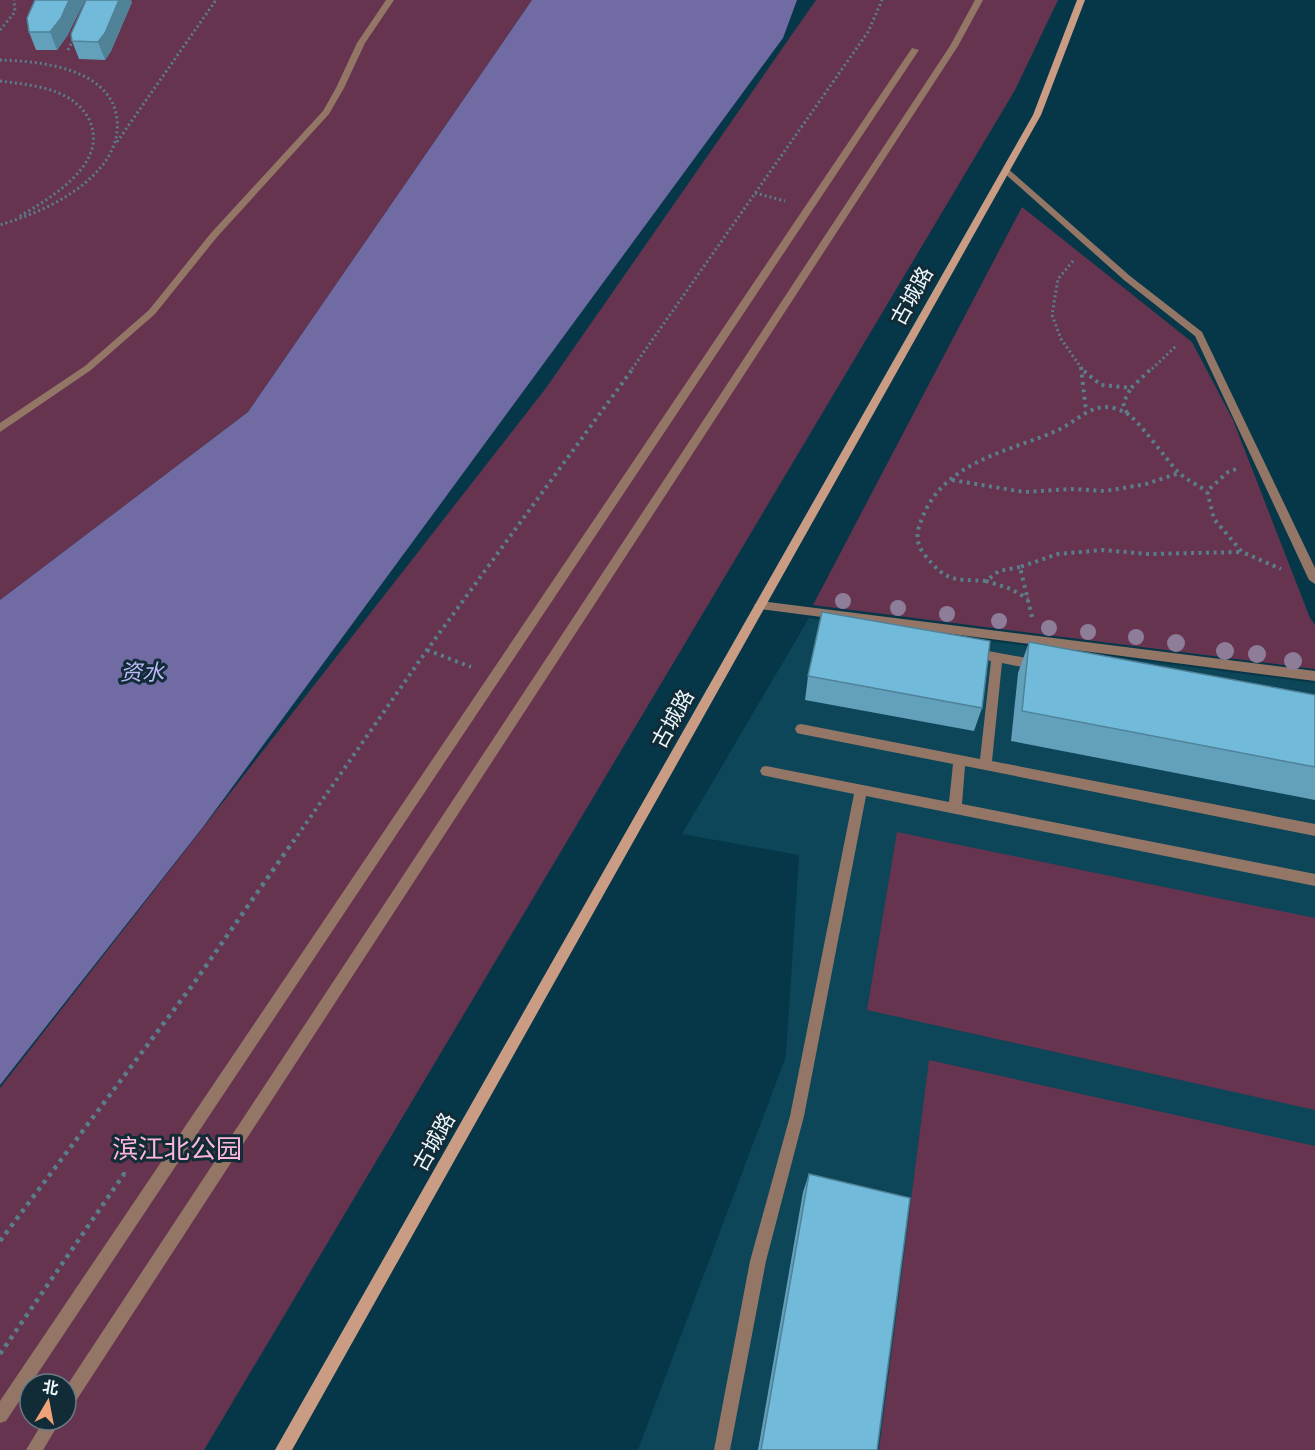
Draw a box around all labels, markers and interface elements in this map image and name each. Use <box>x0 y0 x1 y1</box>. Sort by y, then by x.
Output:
street label: 古城路 <box>884 261 940 331</box>
water label: 资水 <box>120 656 165 688</box>
street label: 古城路 <box>645 684 701 754</box>
street label: 古城路 <box>406 1107 462 1177</box>
park label: 滨江北公园 <box>112 1130 242 1168</box>
north arrow <box>18 1372 78 1432</box>
text: 北 <box>41 1375 60 1400</box>

